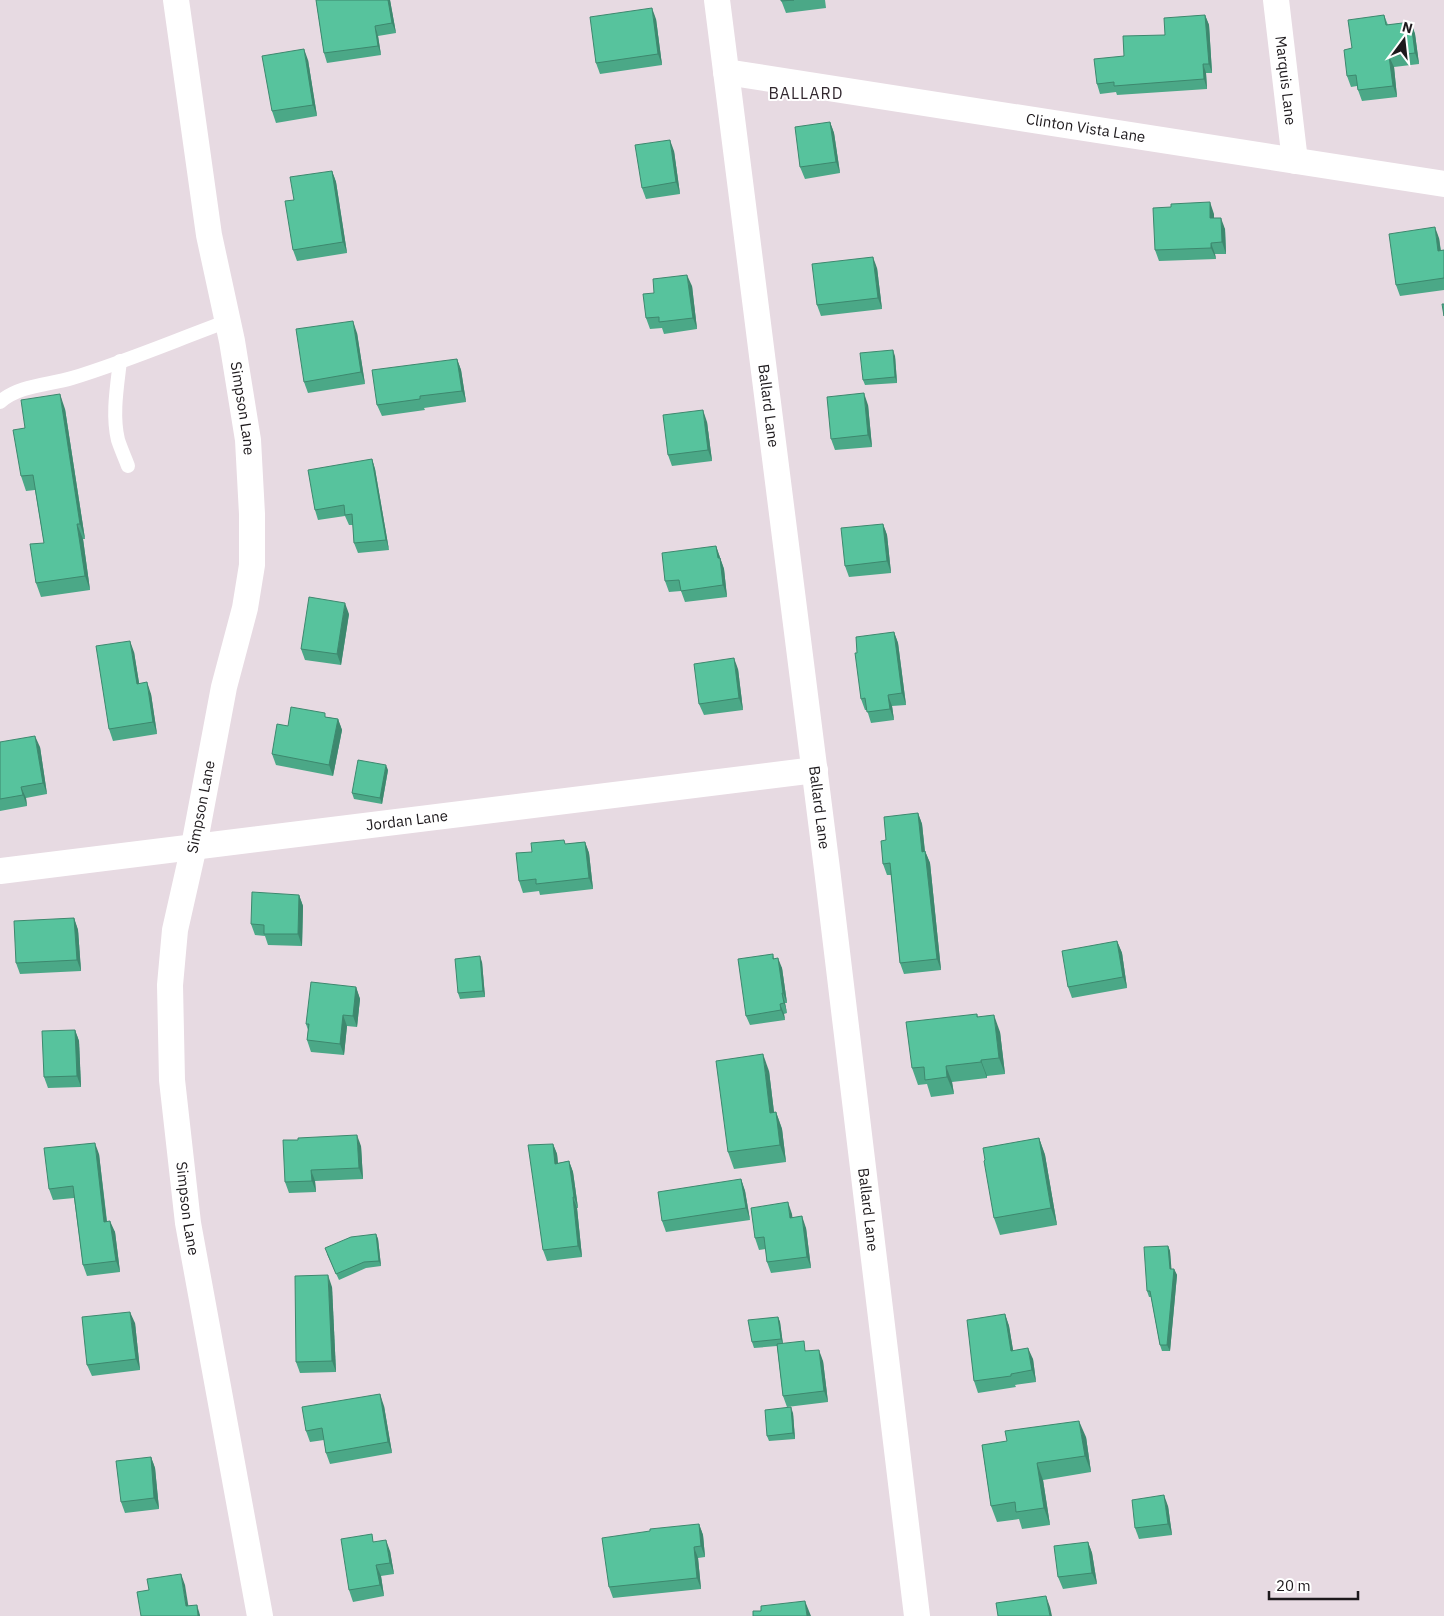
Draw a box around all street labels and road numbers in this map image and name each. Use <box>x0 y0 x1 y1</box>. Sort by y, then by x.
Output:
street label: Marquis Lane <box>1271 35 1301 126</box>
street label: Clinton Vista Lane <box>1025 109 1147 146</box>
street label: Simpson Lane <box>226 360 259 456</box>
street label: Ballard Lane <box>754 363 784 449</box>
street label: Simpson Lane <box>182 759 219 855</box>
street label: Ballard Lane <box>805 765 834 850</box>
street label: Jordan Lane <box>365 806 449 835</box>
street label: Simpson Lane <box>172 1161 204 1257</box>
street label: Ballard Lane <box>854 1167 883 1252</box>

